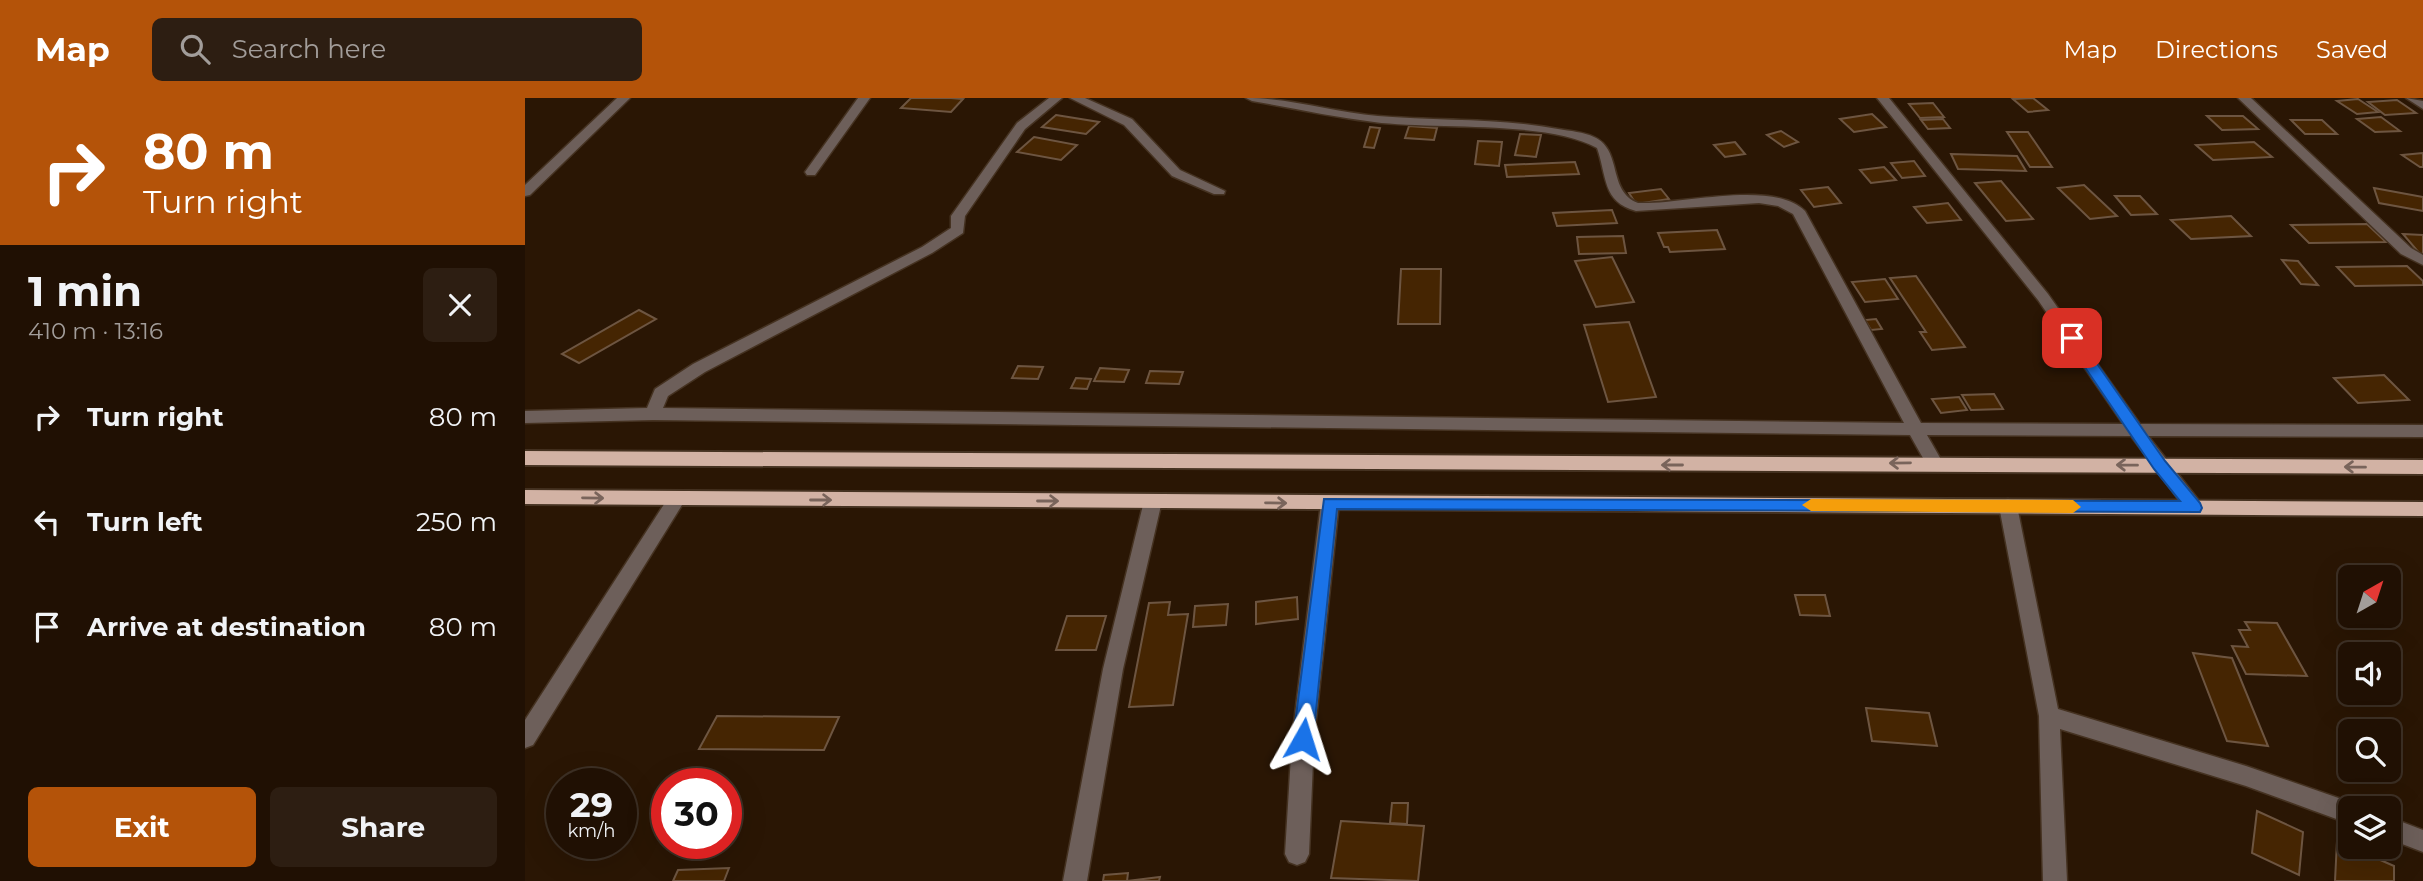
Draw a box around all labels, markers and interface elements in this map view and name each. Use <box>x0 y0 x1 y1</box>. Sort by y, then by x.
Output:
search box <box>152 18 642 81</box>
text: Map <box>35 29 110 69</box>
icon: search <box>176 30 214 68</box>
text: Search here <box>232 33 386 65</box>
text: Map <box>2064 35 2117 64</box>
text: Directions <box>2155 35 2278 64</box>
text: Saved <box>2316 35 2388 64</box>
text: 80 m <box>143 122 274 181</box>
icon: right <box>28 126 119 217</box>
text: Turn right <box>143 182 303 221</box>
text: 1 min <box>28 265 142 317</box>
button: close <box>423 268 497 342</box>
pin <box>2042 308 2102 368</box>
text: 410 m · 13:16 <box>28 317 163 345</box>
icon: arrive <box>2053 319 2091 357</box>
icon: right <box>28 398 66 436</box>
text: Turn right <box>87 401 223 433</box>
text: 80 m <box>429 401 497 433</box>
one-way arrow <box>1889 456 1912 470</box>
one-way arrow <box>1661 458 1684 472</box>
one-way arrow <box>2116 458 2139 472</box>
one-way arrow <box>2344 460 2367 474</box>
one-way arrow <box>581 492 604 505</box>
one-way arrow <box>809 493 832 507</box>
one-way arrow <box>1036 494 1059 508</box>
one-way arrow <box>1264 496 1287 509</box>
icon: left <box>28 503 66 541</box>
text: Turn left <box>87 506 203 538</box>
text: 250 m <box>416 506 497 538</box>
north arrow <box>2338 565 2401 628</box>
map controls <box>2338 565 2401 859</box>
icon: arrive <box>28 608 66 646</box>
text: Arrive at destination <box>87 611 366 643</box>
text: 80 m <box>429 611 497 643</box>
button: sound <box>2338 642 2401 705</box>
position arrow <box>1266 702 1340 776</box>
button: search <box>2338 719 2401 782</box>
speed limit sign: 30 <box>651 768 742 859</box>
text: 29 <box>570 783 613 826</box>
button: Exit <box>28 787 256 867</box>
button: Share <box>270 787 497 867</box>
button: layers <box>2338 796 2401 859</box>
text: km/h <box>567 820 616 842</box>

